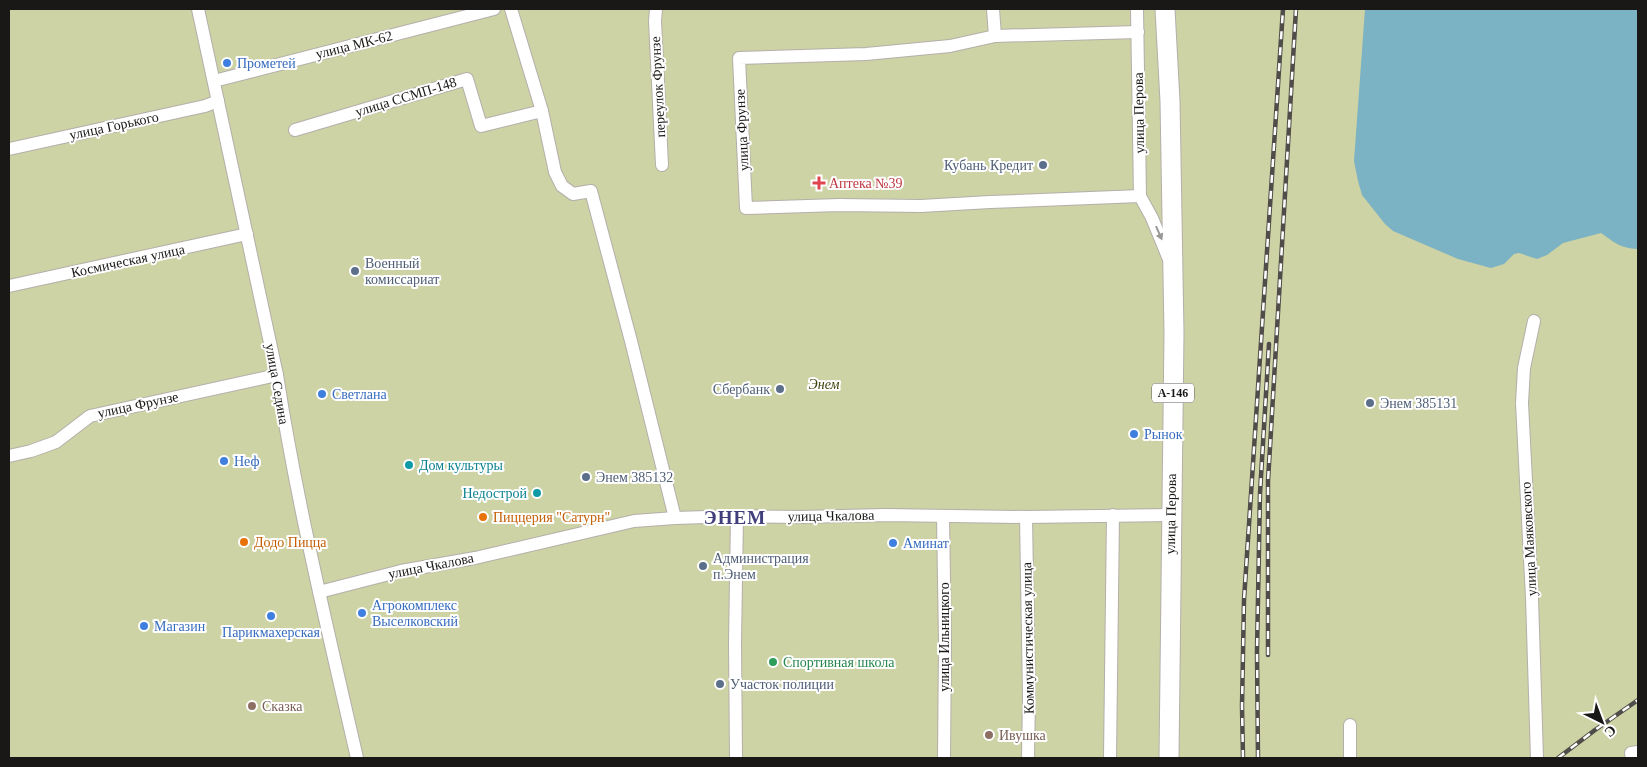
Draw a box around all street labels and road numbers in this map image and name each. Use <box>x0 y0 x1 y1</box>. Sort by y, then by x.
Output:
street label: улица МК-62 <box>314 28 394 62</box>
street label: переулок Фрунзе <box>648 36 668 138</box>
street label: улица Перова <box>1131 72 1147 154</box>
street label: улица ССМП-148 <box>354 74 458 120</box>
street label: улица Фрунзе <box>732 89 752 171</box>
street label: улица Горького <box>68 109 160 143</box>
street label: Космическая улица <box>70 241 187 280</box>
street label: улица Седина <box>262 342 292 426</box>
road number: А-146 <box>1152 383 1194 402</box>
street label: улица Фрунзе <box>96 389 180 421</box>
street label: улица Перова <box>1163 473 1179 555</box>
street label: улица Маяковского <box>1519 481 1539 597</box>
street label: улица Чкалова <box>788 508 875 524</box>
street label: улица Чкалова <box>387 550 476 582</box>
street label: Коммунистическая улица <box>1019 561 1037 714</box>
street label: улица Ильницкого <box>937 582 952 692</box>

